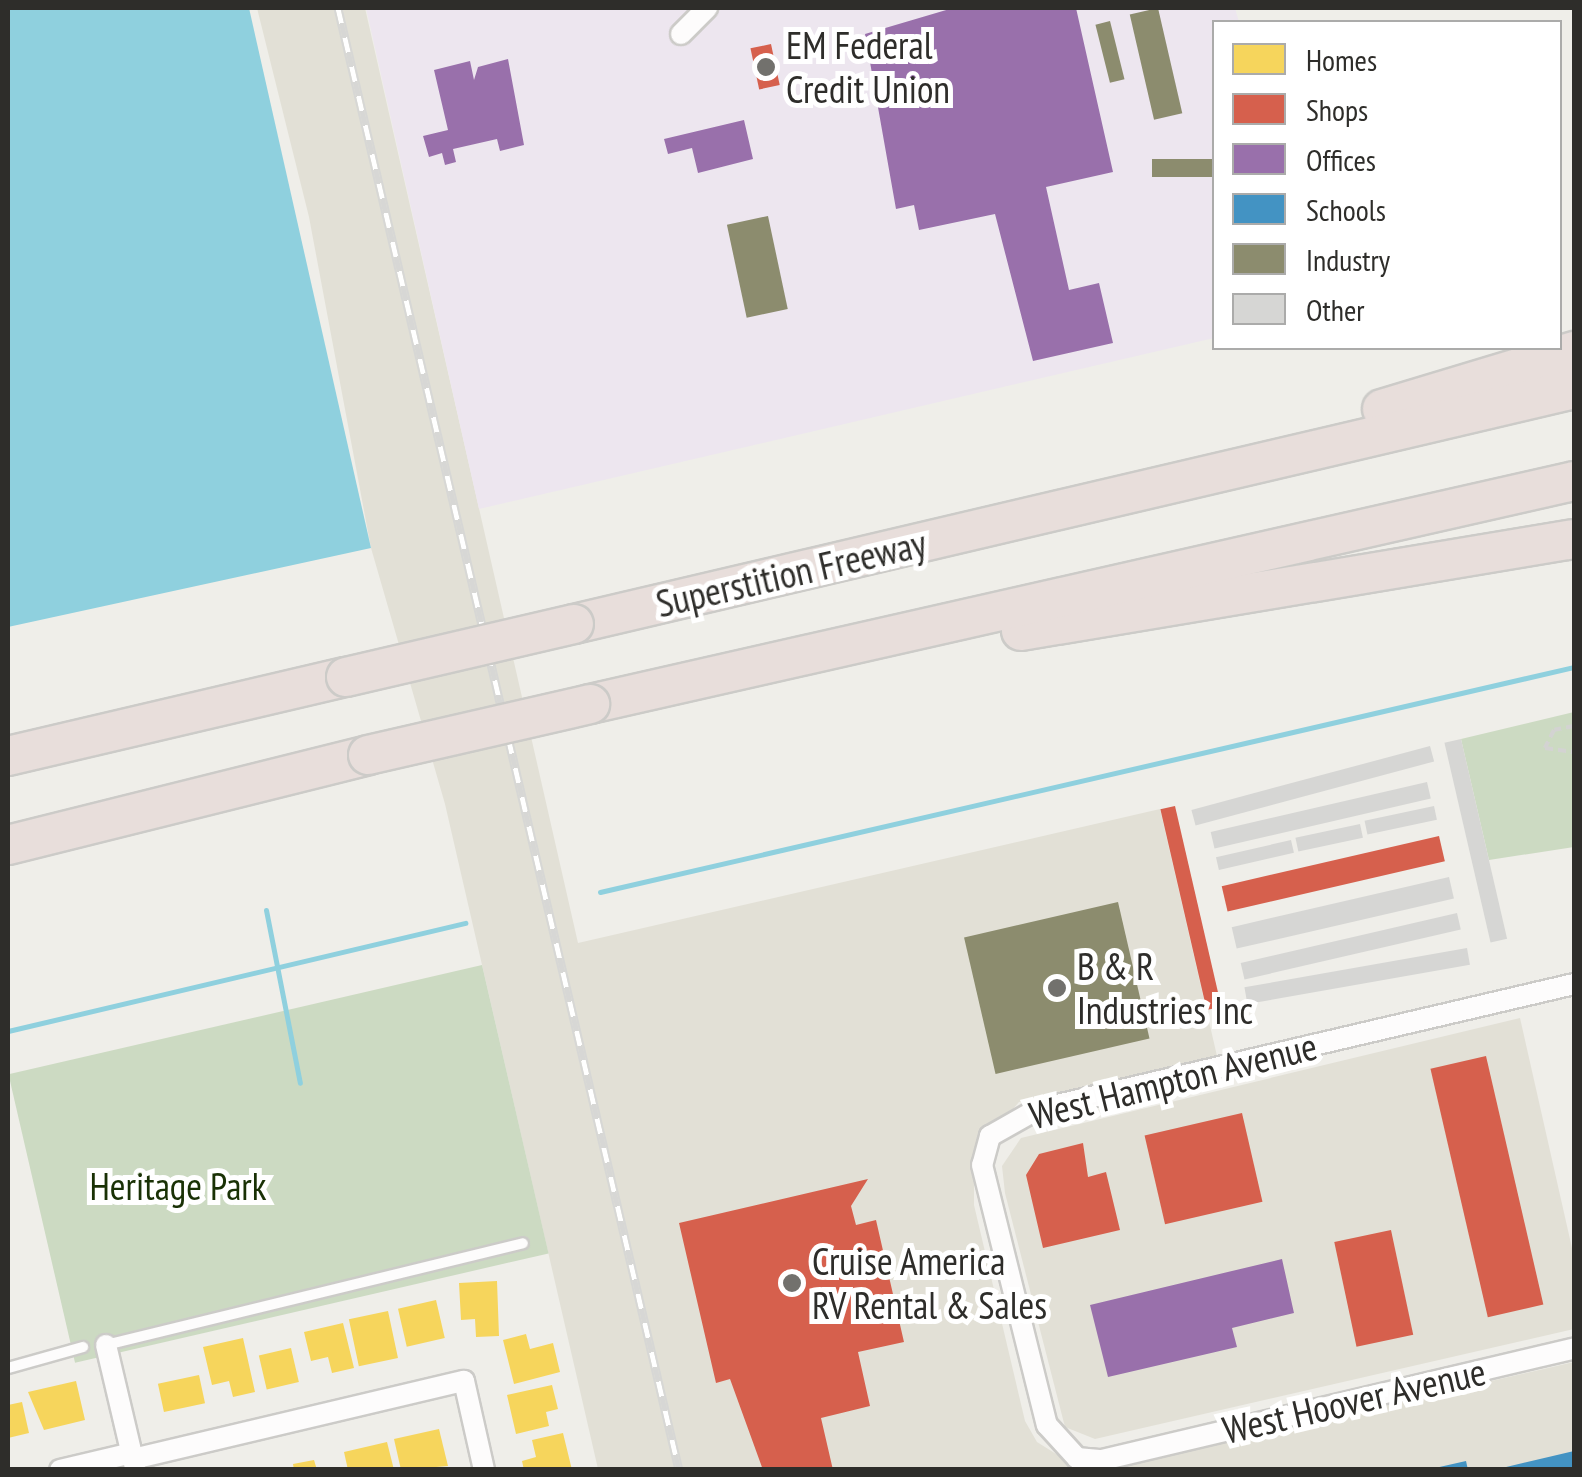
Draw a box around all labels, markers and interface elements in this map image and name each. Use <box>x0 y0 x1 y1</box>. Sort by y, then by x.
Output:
legend <box>1212 20 1562 350</box>
place label: EM Federal Credit Union <box>786 22 950 111</box>
text: Homes <box>1306 40 1377 79</box>
marker: EM Federal Credit Union <box>755 56 777 78</box>
text: Shops <box>1306 90 1368 129</box>
text: Offices <box>1306 140 1376 179</box>
text: Schools <box>1306 190 1386 229</box>
text: Industry <box>1306 240 1390 279</box>
text: Other <box>1306 290 1365 329</box>
street label: Superstition Freeway <box>652 520 930 626</box>
place label: B & R Industries Inc <box>1077 943 1253 1032</box>
marker: B & R Industries Inc <box>1046 977 1068 999</box>
street label: West Hampton Avenue <box>1024 1022 1322 1138</box>
park label: Heritage Park <box>89 1163 267 1209</box>
place label: Cruise America RV Rental & Sales <box>812 1238 1048 1328</box>
marker: Cruise America RV Rental & Sales <box>781 1272 803 1294</box>
street label: West Hoover Avenue <box>1218 1348 1490 1452</box>

